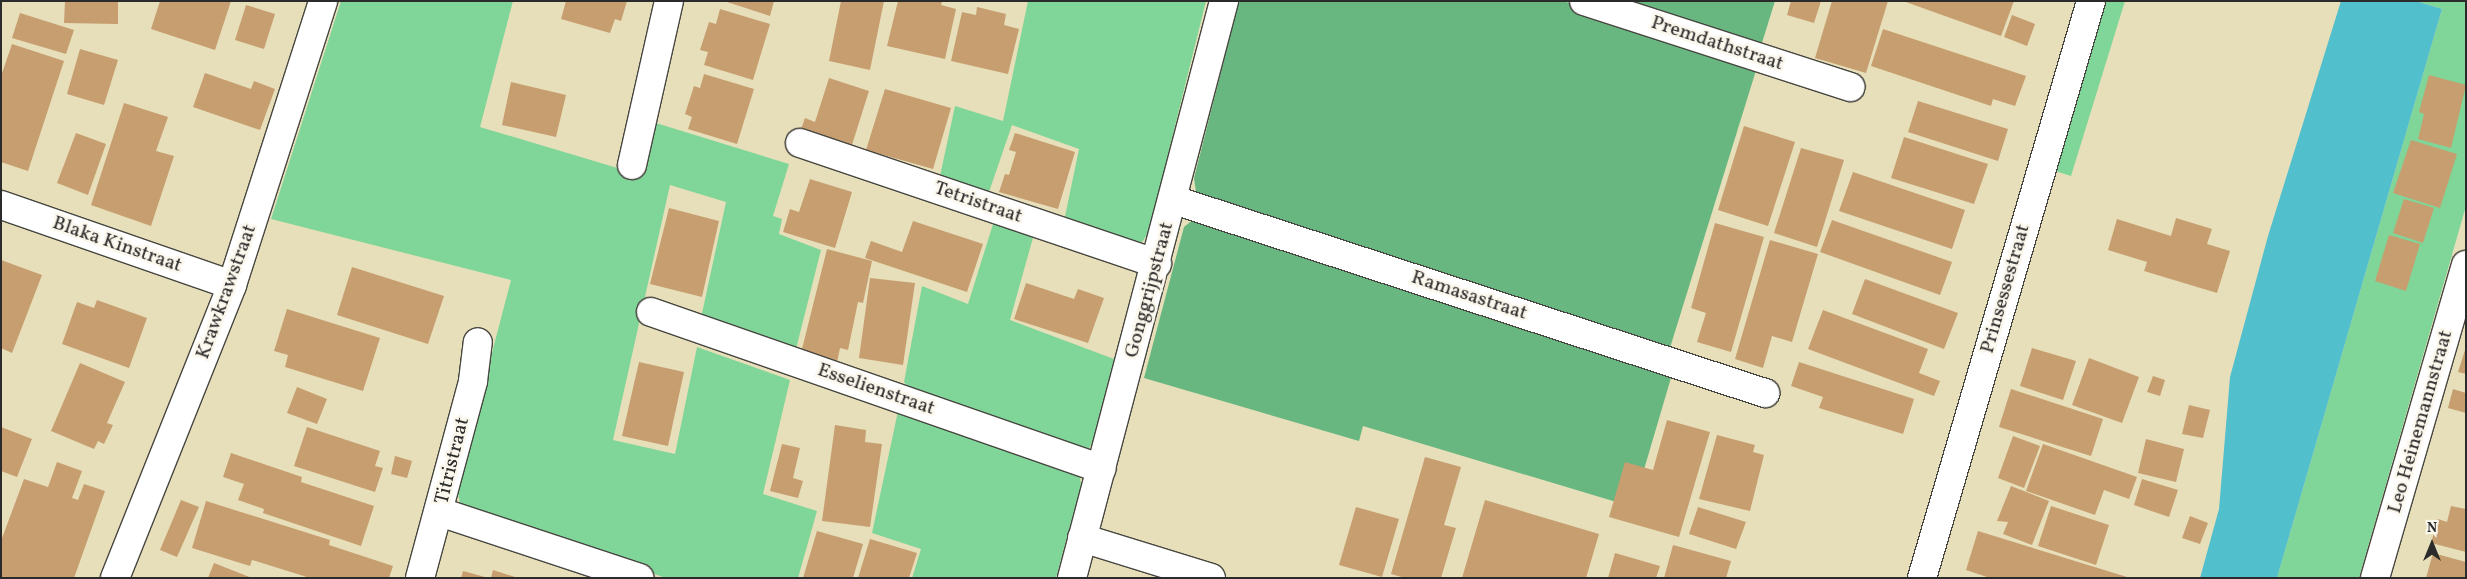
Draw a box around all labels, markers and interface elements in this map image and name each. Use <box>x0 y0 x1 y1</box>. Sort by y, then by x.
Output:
street label: Premdathstraat <box>1648 11 1786 77</box>
street label: Tetristraat <box>931 177 1025 229</box>
street label: Blaka Kinstraat <box>49 212 185 278</box>
street label: Gonggrijpstraat <box>1120 219 1180 361</box>
street label: Krawkrawstraat <box>192 221 262 363</box>
street label: Prinsessestraat <box>1976 222 2036 356</box>
street label: Ramasastraat <box>1408 266 1530 326</box>
street label: Leo Heinemannstraat <box>2383 328 2459 516</box>
street label: Esselienstraat <box>814 359 938 421</box>
street label: Titristraat <box>431 415 475 507</box>
north arrow <box>2407 519 2457 569</box>
text: N <box>2427 519 2437 538</box>

